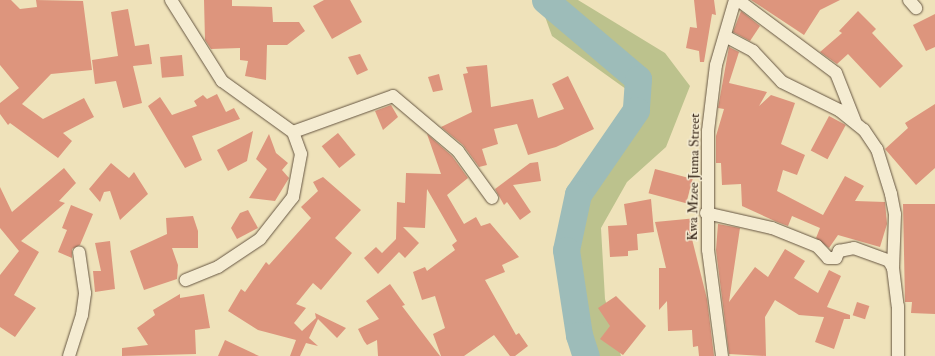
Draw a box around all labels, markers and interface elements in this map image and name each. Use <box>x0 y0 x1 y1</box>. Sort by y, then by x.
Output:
street label: Kwa Mzee Juma Street <box>684 113 704 241</box>

